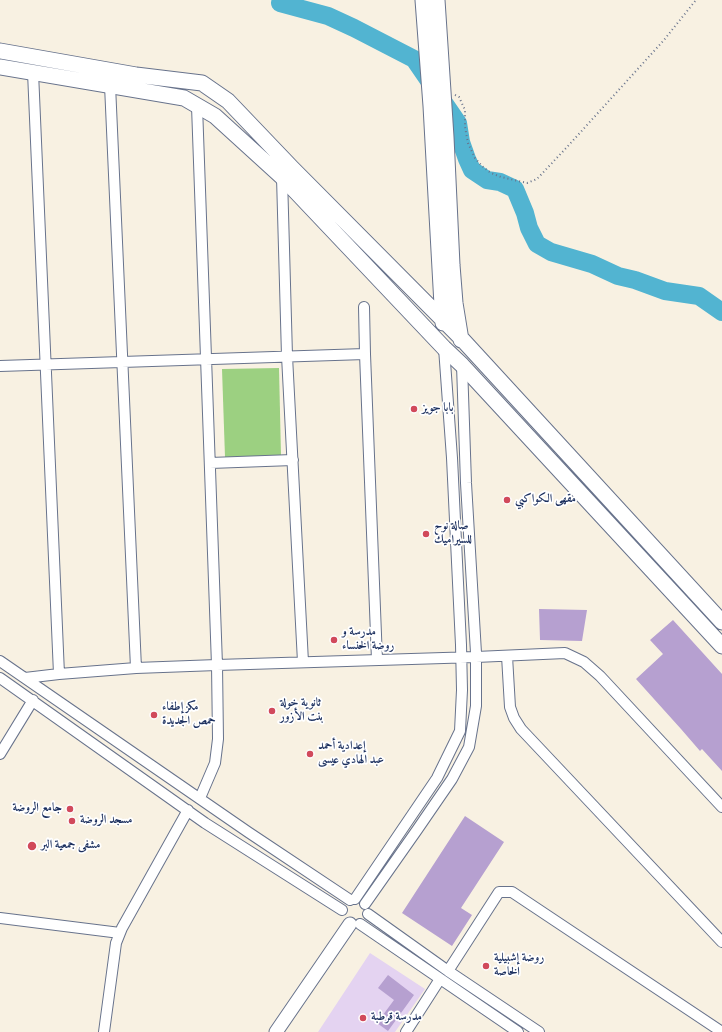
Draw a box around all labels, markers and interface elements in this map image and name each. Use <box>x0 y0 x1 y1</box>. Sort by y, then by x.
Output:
place label: بابا جويز <box>422 402 453 416</box>
marker: بابا جويز <box>409 404 419 414</box>
place label: مقهى الكواكبي <box>515 493 576 507</box>
marker: مقهى الكواكبي <box>502 495 512 505</box>
place label: صالة نوح للسيراميك <box>434 520 472 548</box>
marker: صالة نوح للسيراميك <box>421 529 431 539</box>
place label: مدرسة و روضة الخنساء <box>342 626 394 654</box>
marker: مدرسة و روضة الخنساء <box>329 635 339 645</box>
place label: ثانوية خولة بنت الأزور <box>280 697 324 725</box>
place label: مكز إطفاء حمص الجديدة <box>162 701 216 729</box>
marker: ثانوية خولة بنت الأزور <box>267 706 277 716</box>
marker: مكز إطفاء حمص الجديدة <box>149 710 159 720</box>
place label: إعدادية أحمد عبد الهادي عيسى <box>318 740 384 768</box>
marker: إعدادية أحمد عبد الهادي عيسى <box>305 749 315 759</box>
place label: جامع الروضة <box>12 802 62 816</box>
marker: جامع الروضة <box>65 804 75 814</box>
place label: مسجد الروضة <box>80 814 133 828</box>
marker: مسجد الروضة <box>67 816 77 826</box>
place label: مشفى جمعية البر <box>41 839 100 853</box>
marker: مشفى جمعية البر <box>26 840 38 852</box>
place label: روضة إشبيلية الخاصة <box>494 952 544 980</box>
marker: روضة إشبيلية الخاصة <box>481 961 491 971</box>
place label: مدرسة قرطبة <box>371 1011 422 1025</box>
marker: مدرسة قرطبة <box>358 1013 368 1023</box>

